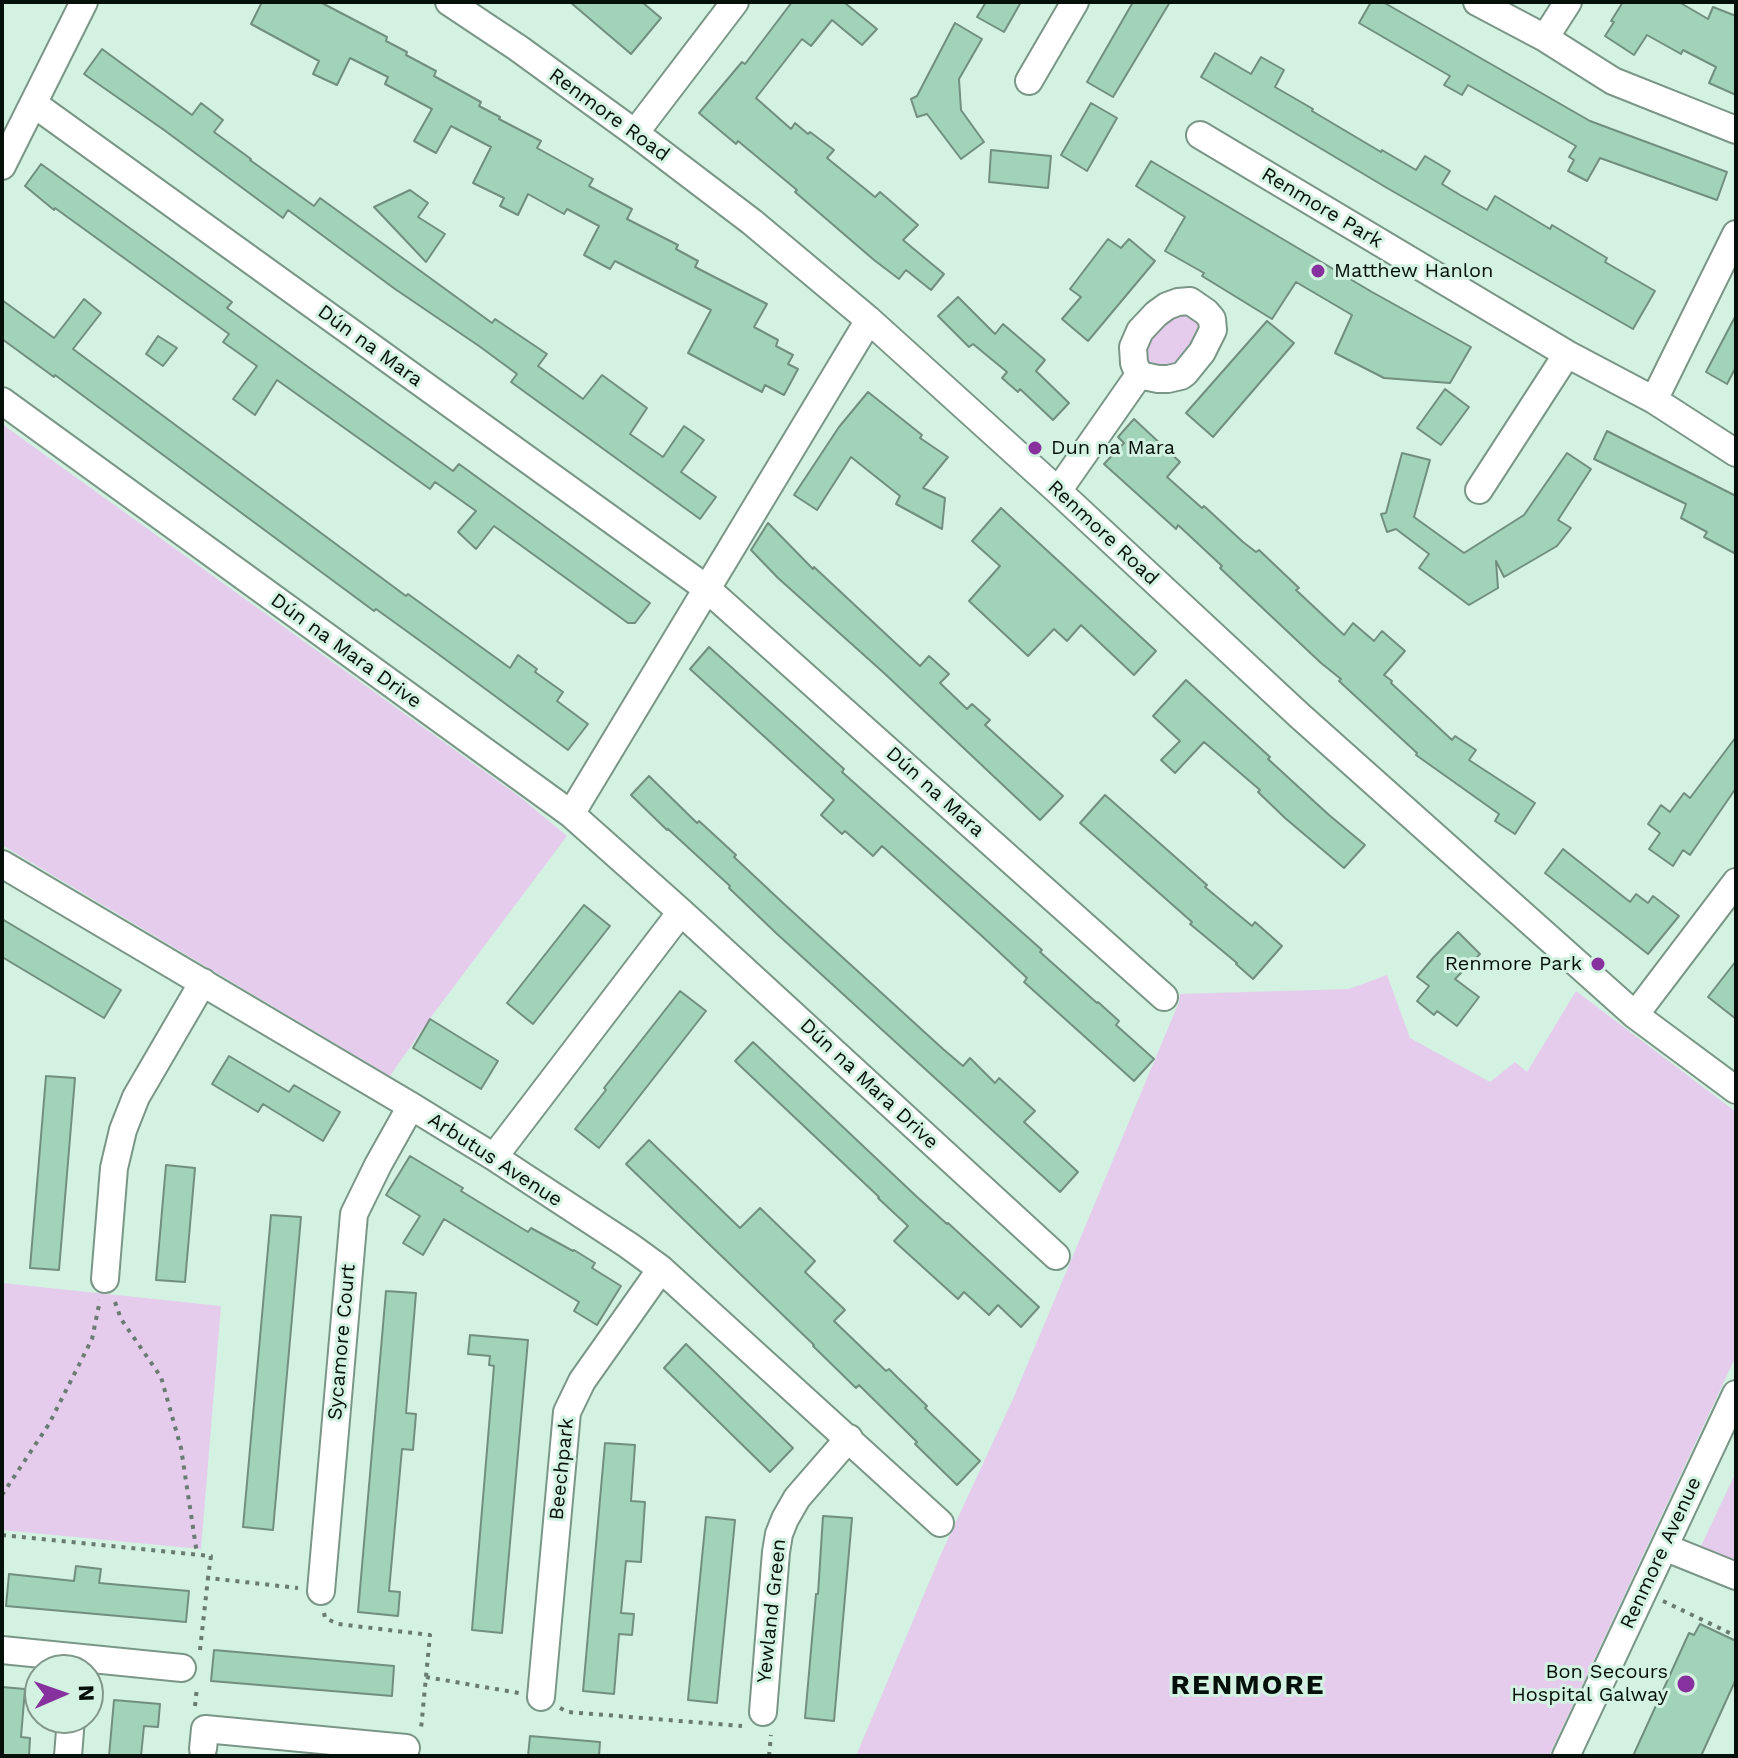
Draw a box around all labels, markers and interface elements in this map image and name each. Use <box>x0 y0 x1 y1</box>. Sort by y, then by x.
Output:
street label: Renmore Road <box>544 63 674 167</box>
street label: Renmore Park <box>1257 162 1387 254</box>
place label: Matthew Hanlon <box>1334 259 1493 283</box>
marker: Matthew Hanlon <box>1309 262 1327 280</box>
street label: Dún na Mara <box>313 300 427 392</box>
place label: Dun na Mara <box>1051 436 1175 460</box>
marker: Dun na Mara <box>1026 439 1044 457</box>
street label: Renmore Road <box>1043 475 1163 591</box>
street label: Dún na Mara Drive <box>266 588 426 714</box>
street label: Dún na Mara <box>881 742 989 842</box>
place label: Renmore Park <box>1445 952 1582 976</box>
marker: Renmore Park <box>1589 955 1607 973</box>
street label: Dún na Mara Drive <box>795 1014 943 1154</box>
street label: Arbutus Avenue <box>423 1108 567 1212</box>
street label: Sycamore Court <box>323 1263 361 1421</box>
street label: Beechpark <box>545 1416 579 1522</box>
street label: Renmore Avenue <box>1615 1473 1707 1633</box>
street label: Yewland Green <box>752 1538 792 1684</box>
north arrow <box>24 1654 104 1734</box>
place label: Bon Secours Hospital Galway <box>1511 1660 1668 1707</box>
district label: RENMORE <box>1171 1669 1325 1703</box>
marker: Bon Secours Hospital Galway <box>1675 1673 1697 1695</box>
text: N <box>74 1685 99 1702</box>

